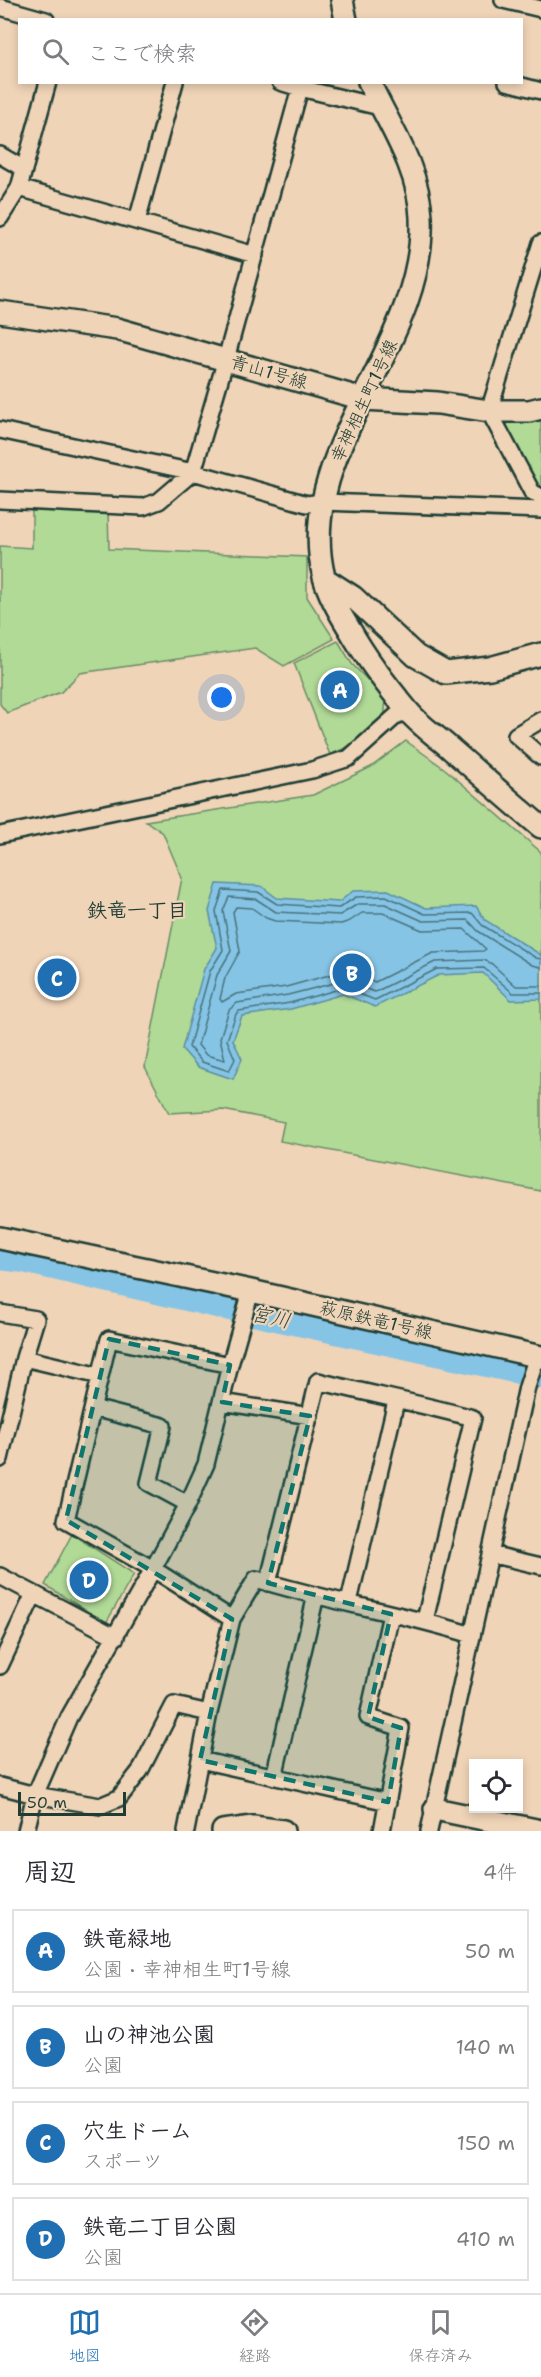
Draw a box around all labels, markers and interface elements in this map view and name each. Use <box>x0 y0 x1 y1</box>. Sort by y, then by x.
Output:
search box <box>18 18 523 84</box>
icon: search <box>39 35 72 68</box>
text: ここで検索 <box>87 39 197 68</box>
street label: 幸神相生町1号線 <box>325 335 403 467</box>
street label: 青山1号線 <box>227 350 311 394</box>
pin: A <box>320 668 360 712</box>
your location <box>207 683 236 712</box>
district label: 鉄竜一丁目 <box>87 897 187 923</box>
pin: B <box>332 950 372 996</box>
pin: C <box>38 956 76 1000</box>
street label: 萩原鉄竜1号線 <box>317 1295 435 1345</box>
water label: 宮川 <box>249 1300 293 1334</box>
pin: D <box>70 1558 109 1602</box>
map controls <box>469 1759 523 1813</box>
button: locate <box>469 1759 523 1813</box>
scale bar <box>18 1789 126 1816</box>
text: 50 m <box>27 1792 67 1813</box>
text: 周辺 <box>24 1854 76 1889</box>
text: 4件 <box>483 1859 517 1885</box>
text: 鉄竜緑地 <box>83 1924 171 1953</box>
text: A <box>38 1938 53 1964</box>
text: 50 m <box>465 1938 515 1964</box>
text: 公園 · 幸神相生町1号線 <box>83 1956 291 1982</box>
text: 山の神池公園 <box>83 2020 215 2049</box>
text: B <box>39 2034 52 2060</box>
text: 140 m <box>456 2034 515 2060</box>
text: 公園 <box>83 2052 123 2078</box>
text: 穴生ドーム <box>83 2116 192 2145</box>
text: C <box>39 2130 52 2156</box>
text: 150 m <box>457 2130 515 2156</box>
text: スポーツ <box>83 2148 163 2174</box>
text: 鉄竜二丁目公園 <box>83 2212 237 2241</box>
text: D <box>38 2226 53 2252</box>
text: 410 m <box>456 2226 515 2252</box>
text: 公園 <box>83 2244 123 2270</box>
tab: 地図 <box>68 2306 101 2366</box>
tab: 経路 <box>238 2306 271 2366</box>
tab: 保存済み <box>408 2306 472 2366</box>

